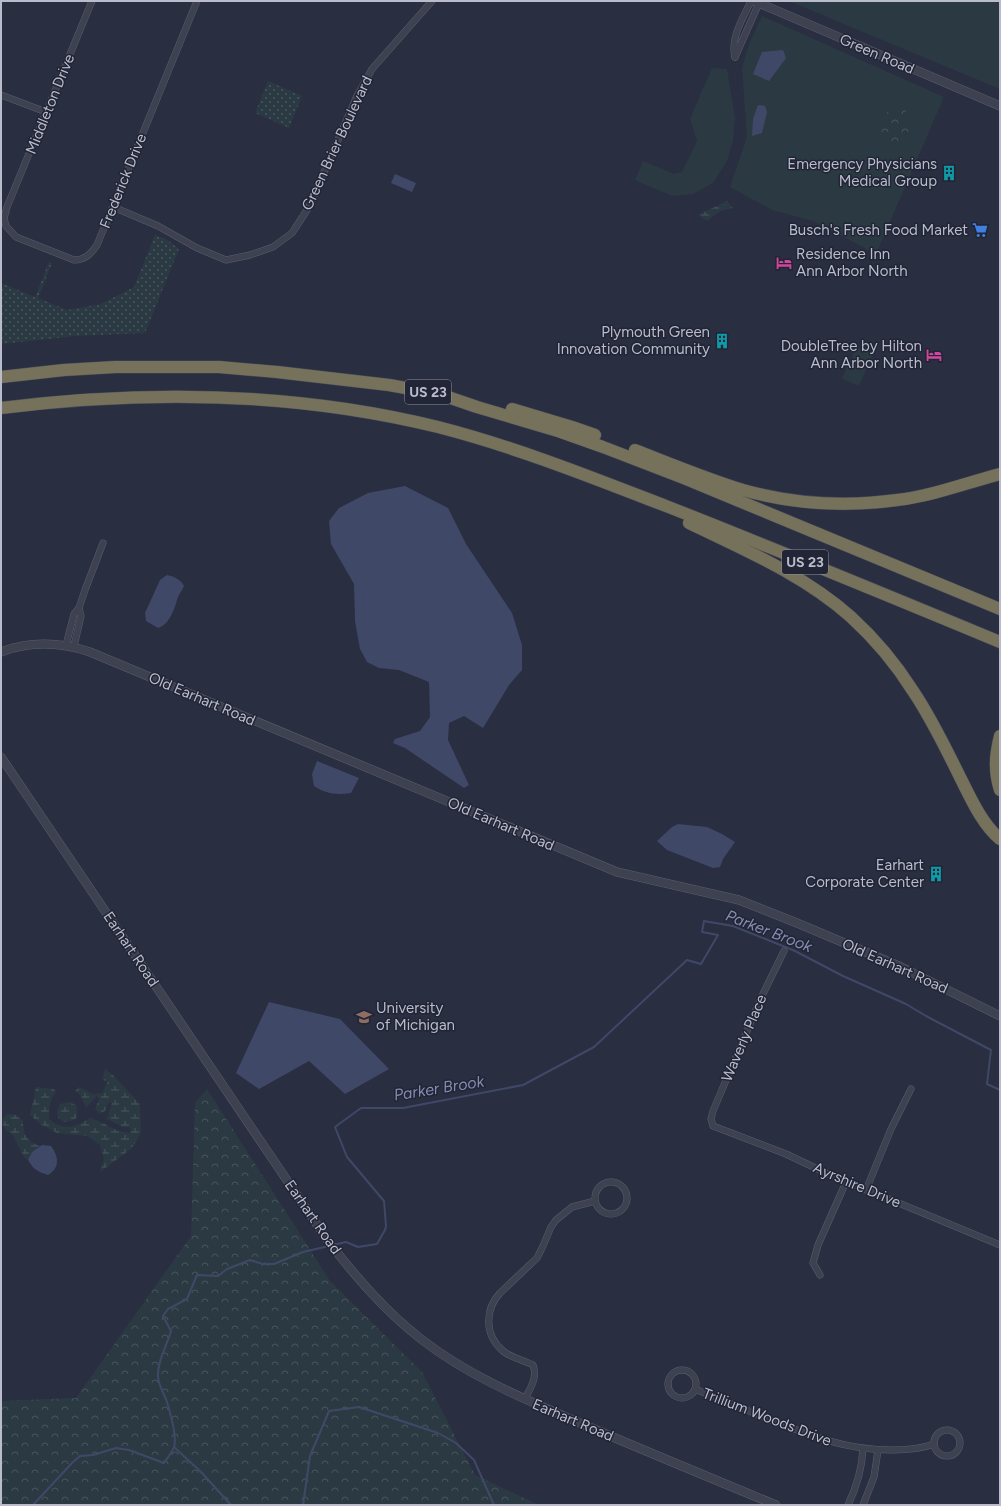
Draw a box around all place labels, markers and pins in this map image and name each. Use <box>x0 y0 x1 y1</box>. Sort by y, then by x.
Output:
place label: Emergency Physicians Medical Group <box>787 155 937 190</box>
building icon: Emergency Physicians Medical Group <box>940 164 958 182</box>
place label: Busch's Fresh Food Market <box>789 221 968 239</box>
supermarket icon: Busch's Fresh Food Market <box>971 221 989 239</box>
place label: Residence Inn Ann Arbor North <box>796 245 908 280</box>
hotel icon: Residence Inn Ann Arbor North <box>775 254 793 272</box>
place label: Plymouth Green Innovation Community <box>557 323 710 358</box>
building icon: Plymouth Green Innovation Community <box>713 332 731 350</box>
place label: DoubleTree by Hilton Ann Arbor North <box>781 337 922 372</box>
hotel icon: DoubleTree by Hilton Ann Arbor North <box>925 346 943 364</box>
place label: Earhart Corporate Center <box>805 856 924 891</box>
building icon: Earhart Corporate Center <box>927 865 945 883</box>
place label: University of Michigan <box>376 999 455 1034</box>
school or university icon: University of Michigan <box>355 1008 373 1026</box>

